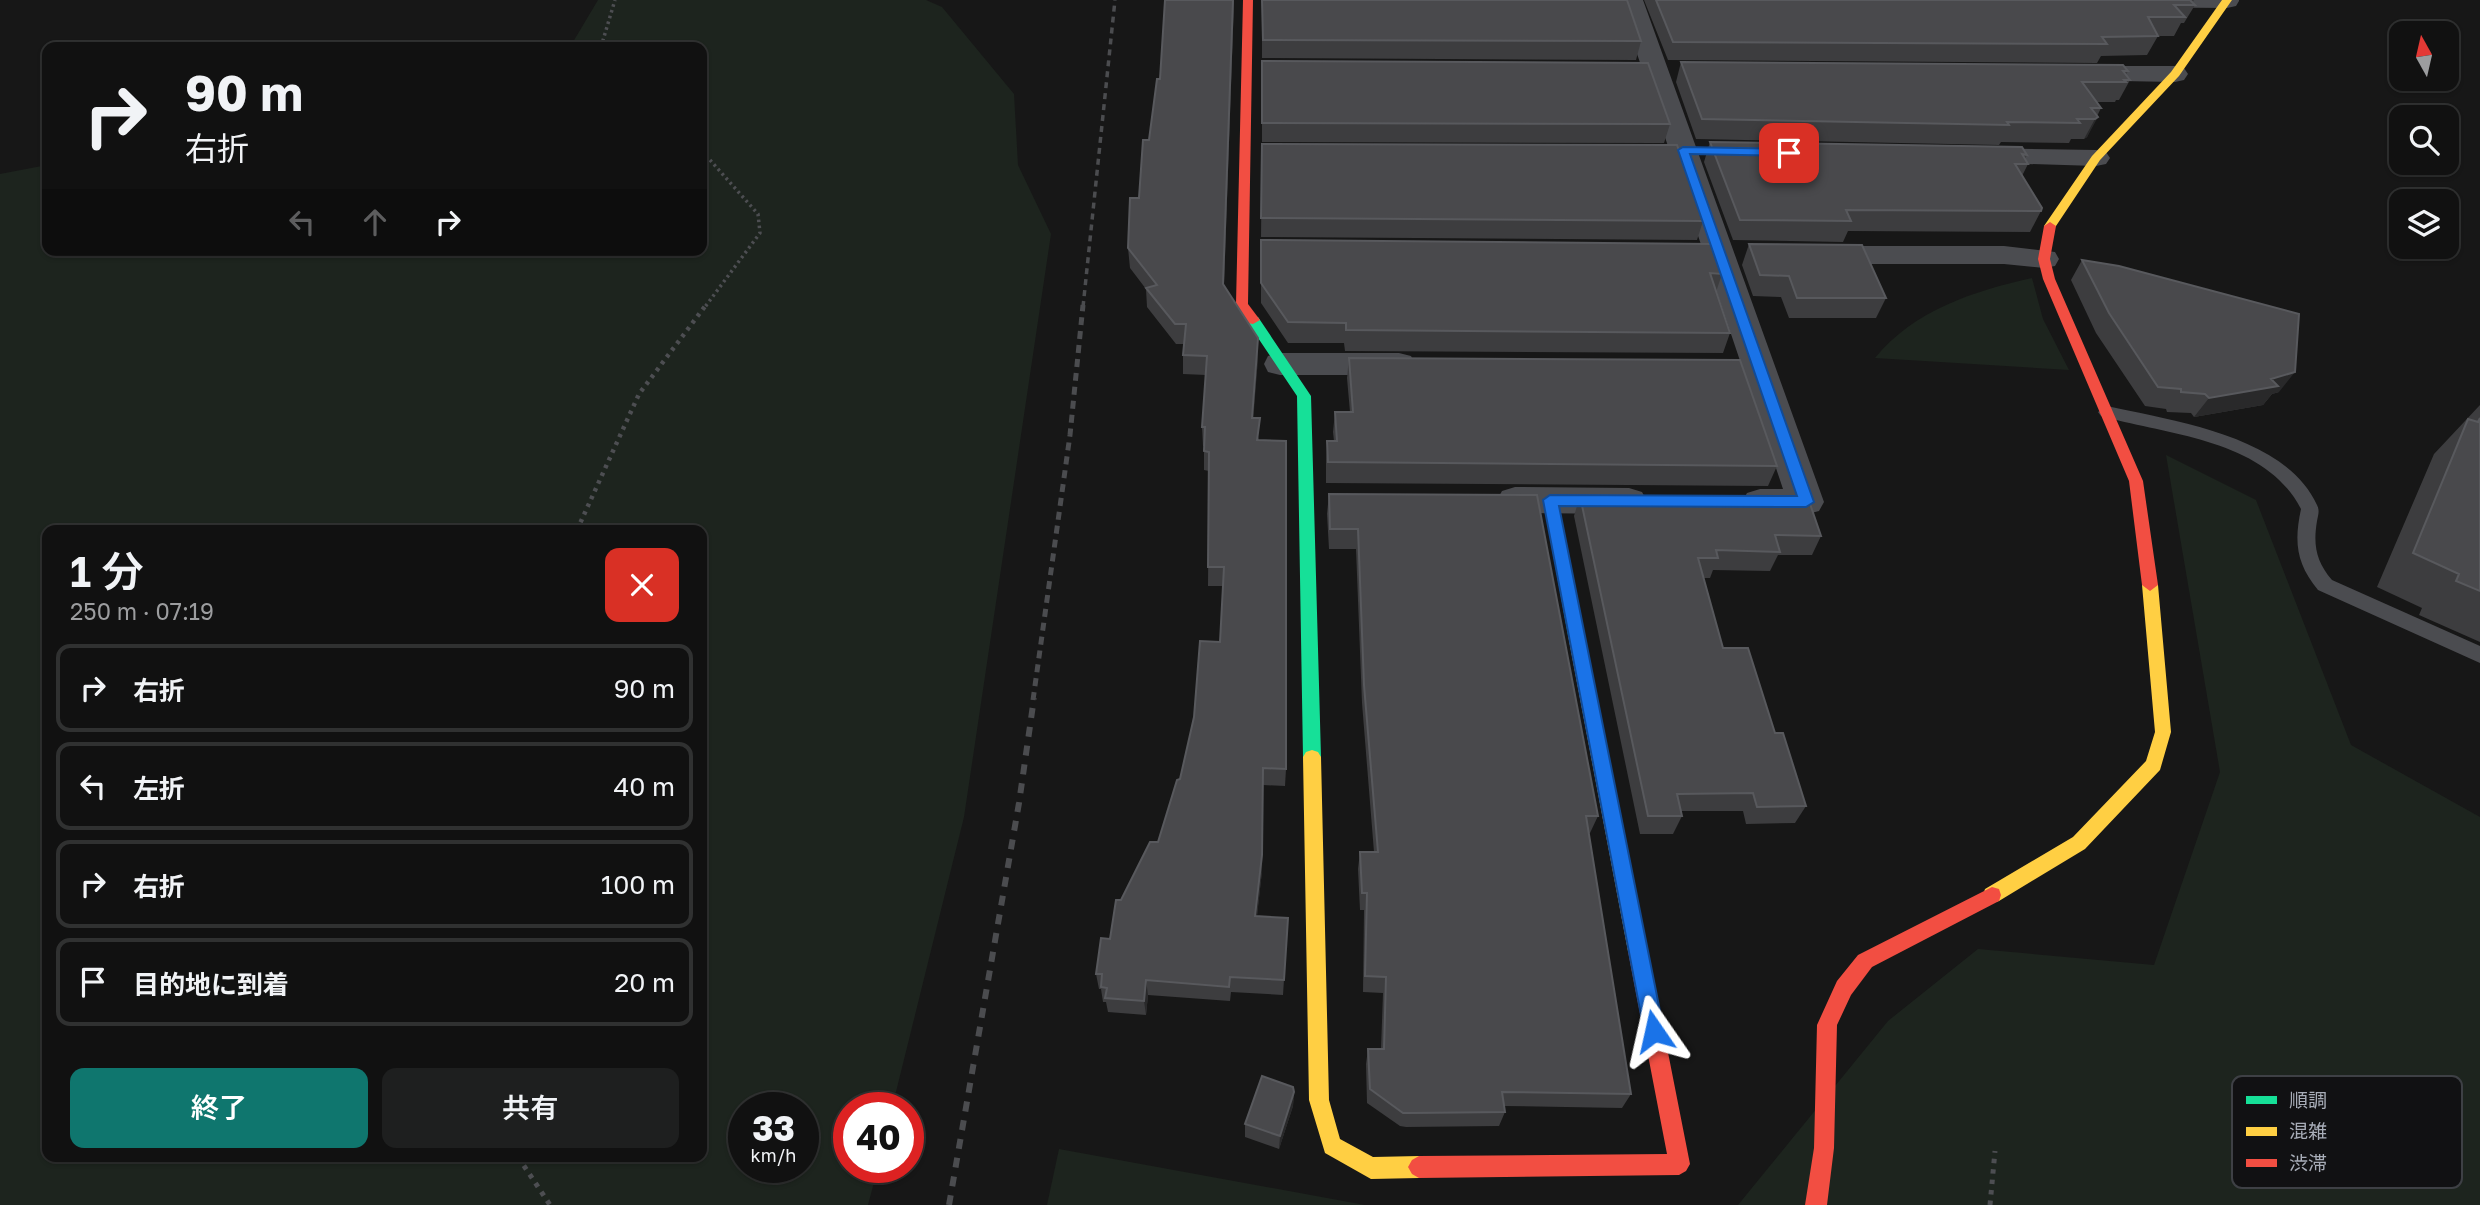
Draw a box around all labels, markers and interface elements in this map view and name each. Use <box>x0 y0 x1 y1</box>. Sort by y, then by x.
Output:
north arrow <box>2389 21 2459 91</box>
map controls <box>2389 21 2459 259</box>
text: 90 m <box>185 63 303 122</box>
icon: right <box>70 70 161 161</box>
button: search <box>2389 105 2459 175</box>
pin <box>1759 123 1819 183</box>
text: 右折 <box>185 129 249 167</box>
icon: arrive <box>1770 134 1808 172</box>
button: layers <box>2389 189 2459 259</box>
icon: left <box>283 203 321 241</box>
icon: ahead <box>356 203 394 241</box>
icon: right <box>429 203 467 241</box>
text: 1 分 <box>70 546 144 596</box>
button: close <box>605 548 679 622</box>
text: 250 m · 07:19 <box>70 597 214 625</box>
icon: right <box>74 669 112 707</box>
text: 90 m <box>614 673 675 704</box>
text: 右折 <box>133 675 185 706</box>
icon: left <box>74 767 112 805</box>
text: 40 m <box>614 771 675 802</box>
text: 左折 <box>133 773 185 804</box>
icon: right <box>74 865 112 903</box>
text: 100 m <box>601 869 675 900</box>
text: 右折 <box>133 871 185 902</box>
icon: arrive <box>74 963 112 1001</box>
text: 20 m <box>614 967 675 998</box>
text: 目的地に到着 <box>133 969 289 1000</box>
position arrow <box>1617 994 1691 1068</box>
button: 終了 <box>70 1068 368 1148</box>
button: 共有 <box>382 1068 679 1148</box>
legend <box>2232 1076 2462 1188</box>
text: 順調 <box>2289 1088 2327 1111</box>
speed limit sign: 40 <box>833 1092 924 1183</box>
text: 33 <box>752 1107 795 1149</box>
text: 混雑 <box>2289 1119 2327 1142</box>
text: km/h <box>751 1144 796 1166</box>
text: 渋滞 <box>2289 1151 2327 1174</box>

